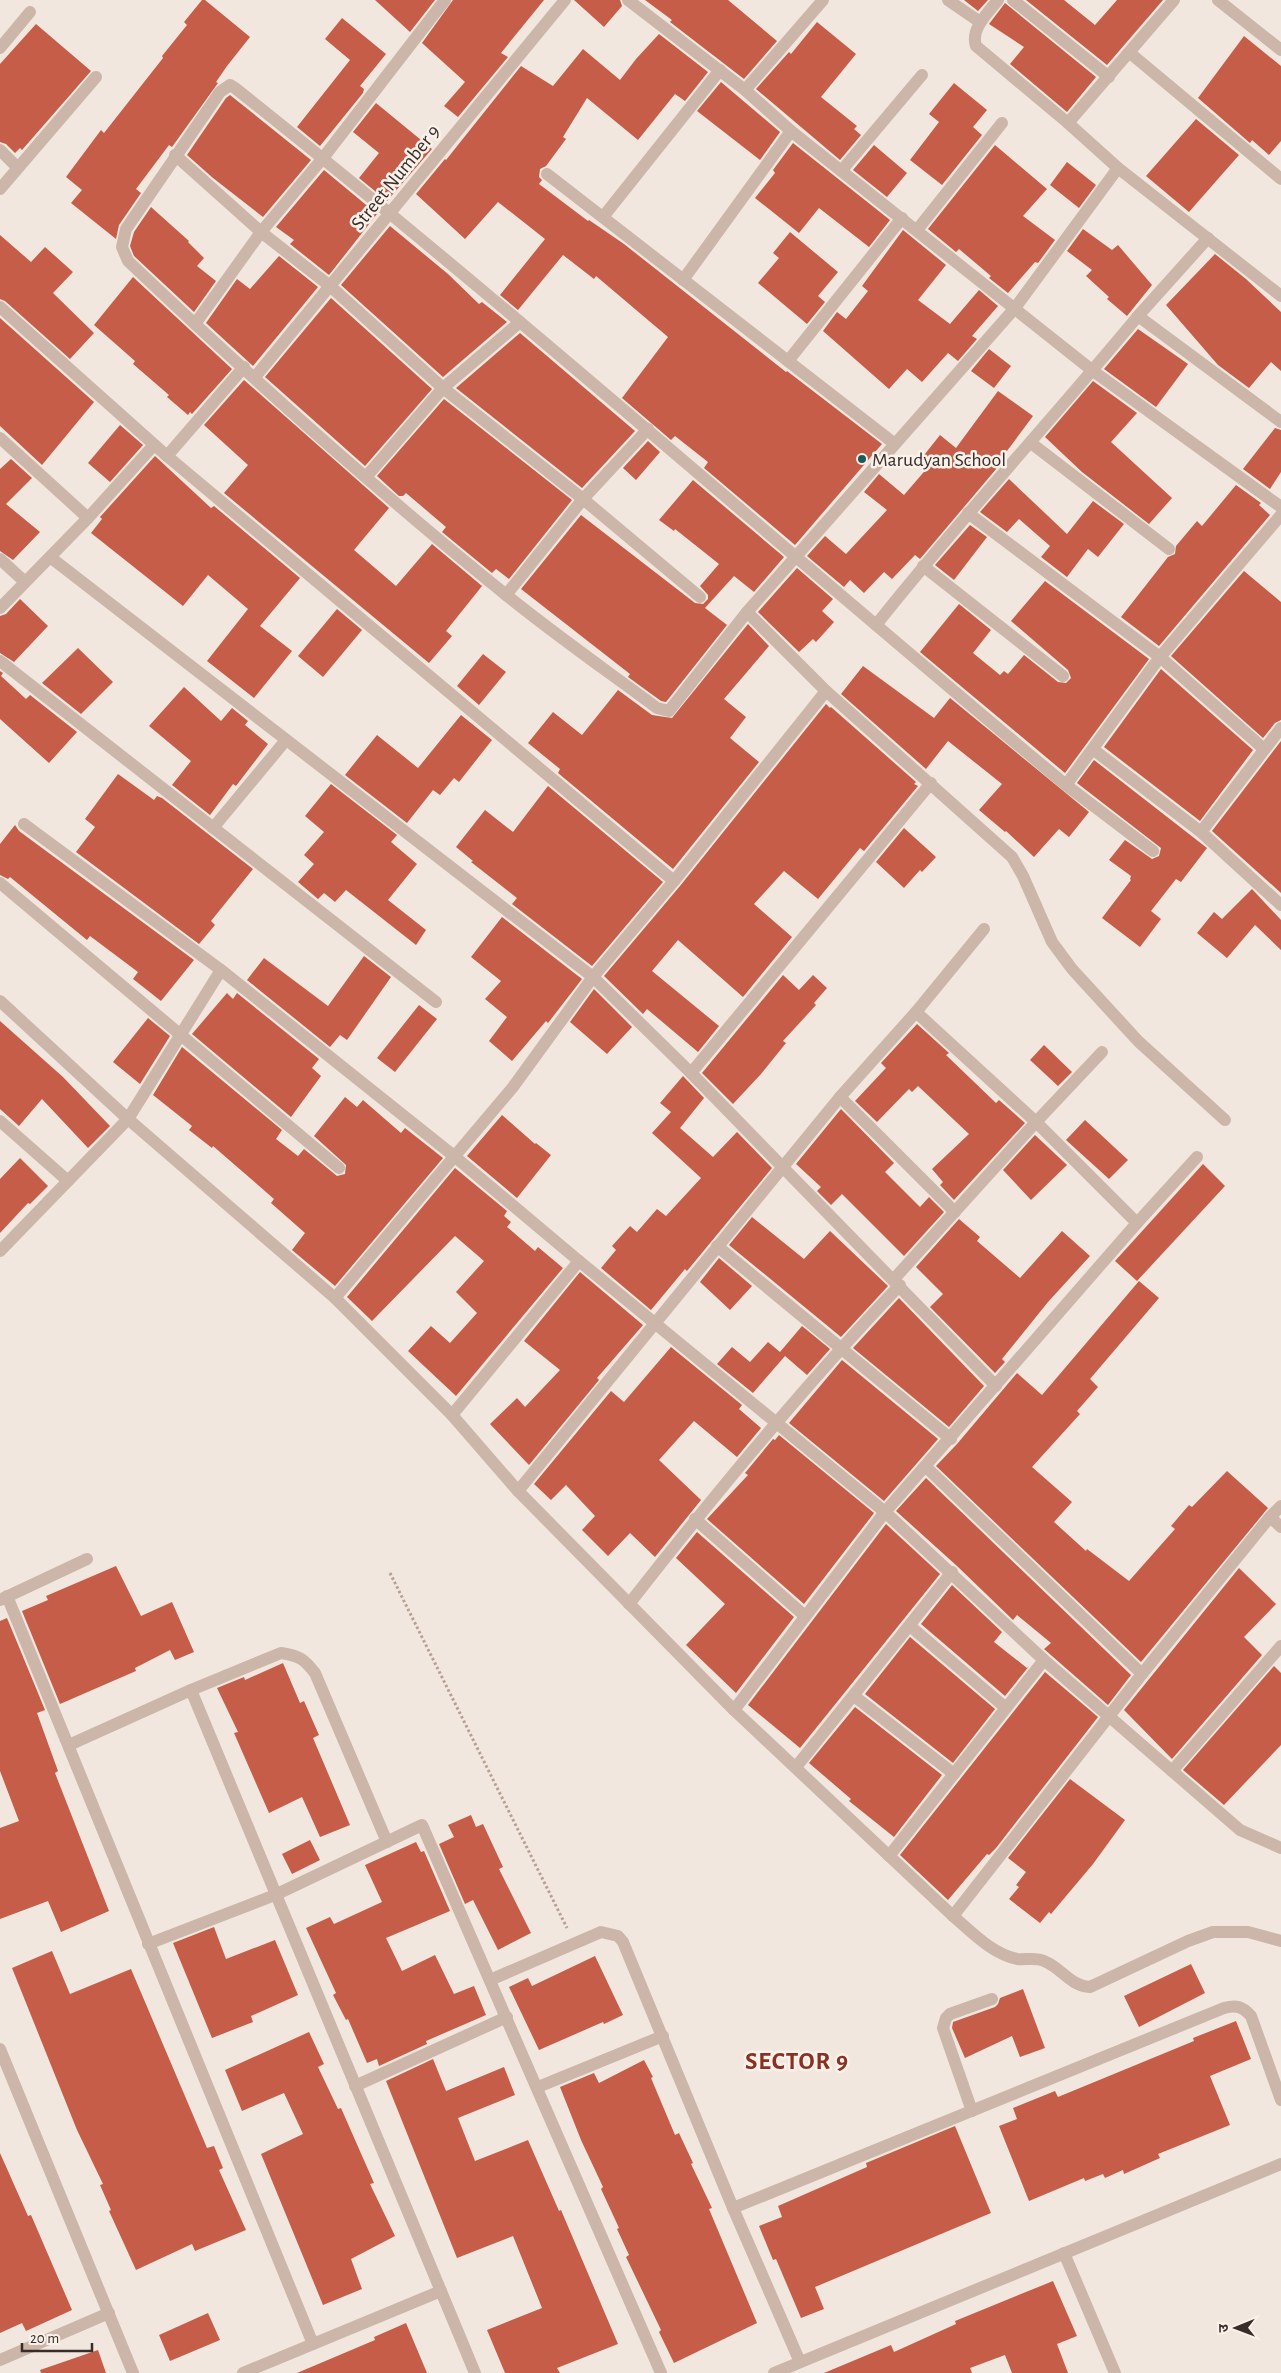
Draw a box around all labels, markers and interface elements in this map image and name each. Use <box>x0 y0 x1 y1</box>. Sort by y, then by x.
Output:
street label: Street Number 9 <box>348 121 444 234</box>
place label: Marudyan School <box>872 450 1006 470</box>
marker: Marudyan School <box>856 453 868 465</box>
district label: SECTOR 9 <box>745 2049 849 2074</box>
north arrow <box>1211 2303 1261 2353</box>
scale bar <box>22 2320 92 2352</box>
text: उ <box>1217 2323 1231 2332</box>
text: 20 m <box>30 2331 59 2346</box>

